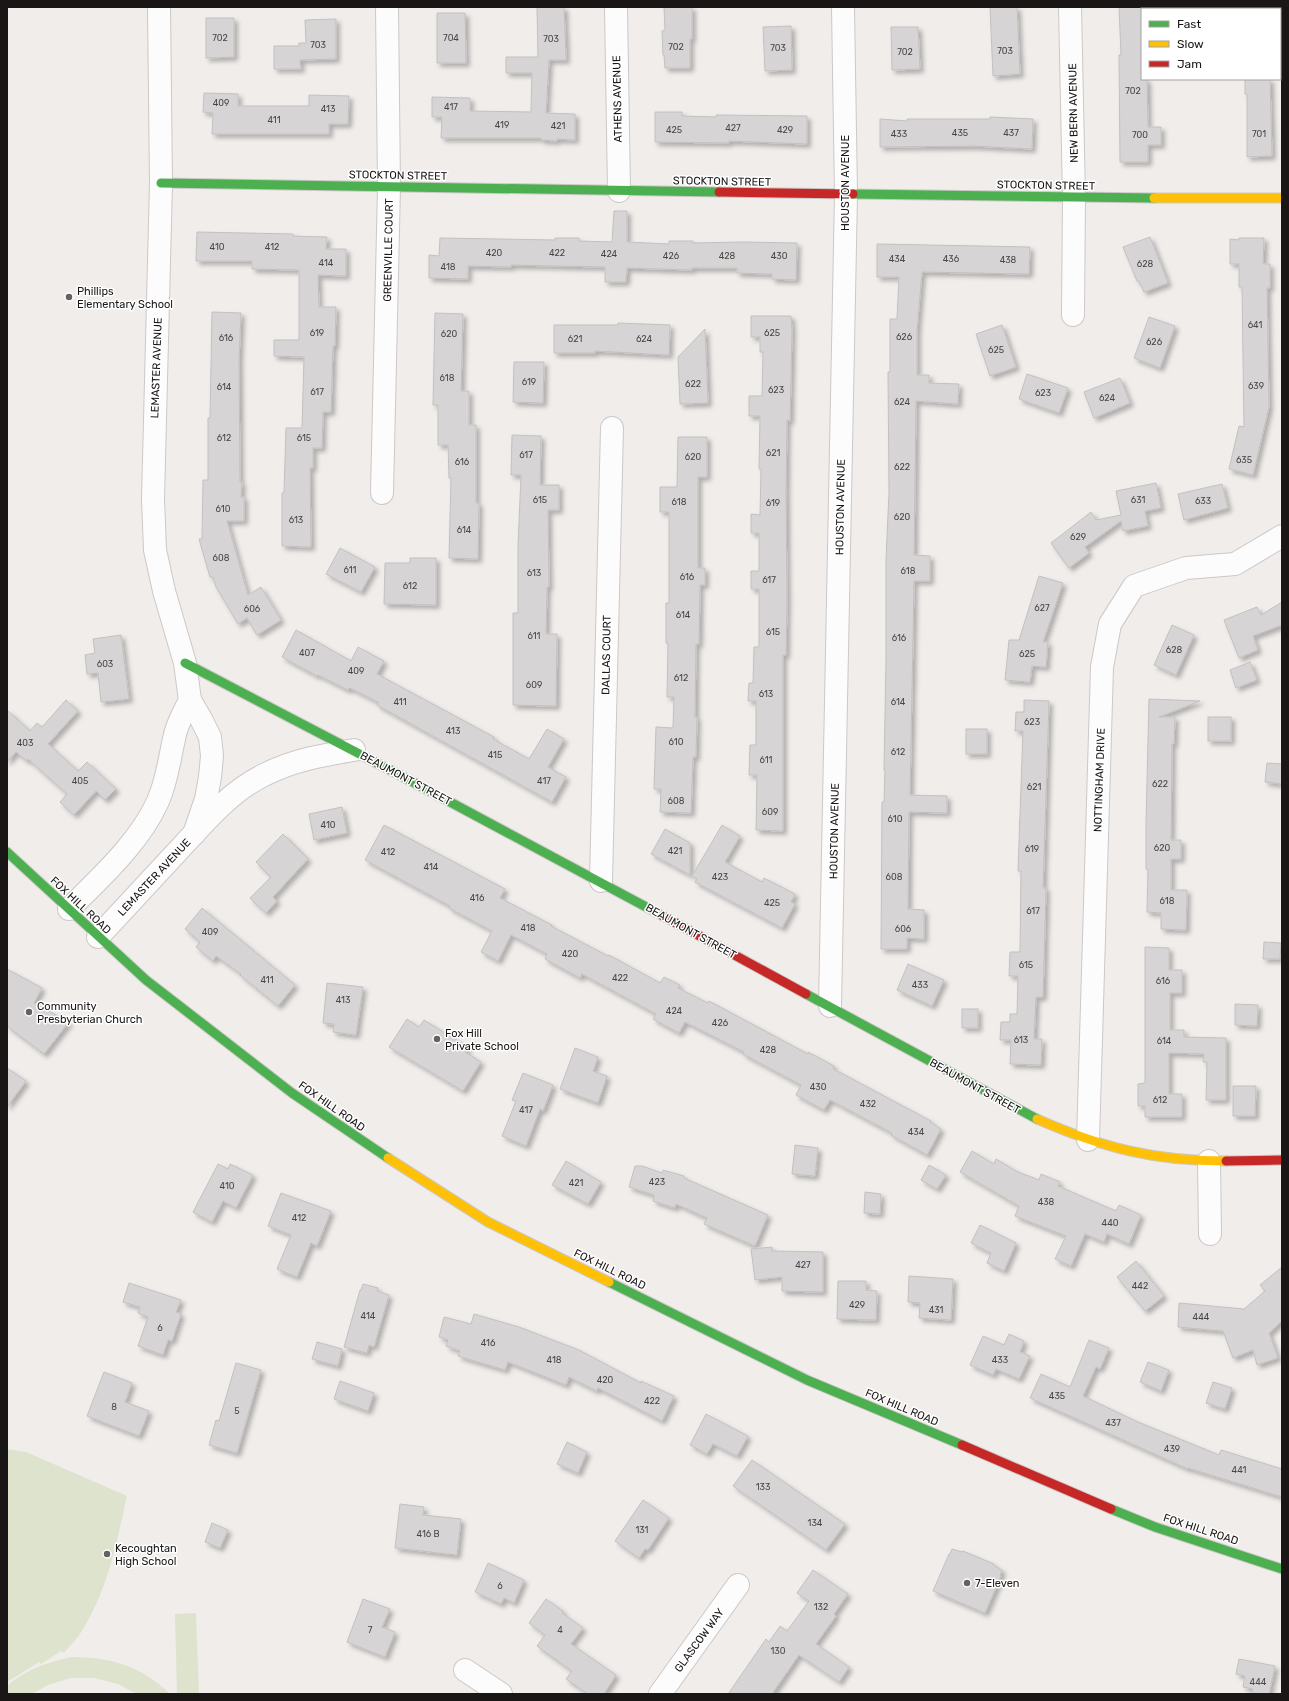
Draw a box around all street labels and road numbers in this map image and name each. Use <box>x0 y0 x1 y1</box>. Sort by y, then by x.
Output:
street label: ATHENS AVENUE <box>610 55 625 143</box>
street label: NEW BERN AVENUE <box>1066 63 1081 163</box>
street label: HOUSTON AVENUE <box>839 135 852 231</box>
street label: STOCKTON STREET <box>349 168 448 183</box>
street label: STOCKTON STREET <box>673 174 772 189</box>
street label: STOCKTON STREET <box>997 178 1096 193</box>
street label: GREENVILLE COURT <box>381 197 396 302</box>
street label: LEMASTER AVENUE <box>148 317 165 419</box>
street label: HOUSTON AVENUE <box>833 458 848 555</box>
street label: DALLAS COURT <box>599 614 614 695</box>
street label: NOTTINGHAM DRIVE <box>1091 727 1108 832</box>
street label: BEAUMONT STREET <box>358 749 454 808</box>
street label: HOUSTON AVENUE <box>827 782 842 879</box>
street label: LEMASTER AVENUE <box>115 836 194 919</box>
street label: FOX HILL ROAD <box>48 874 114 937</box>
street label: BEAUMONT STREET <box>643 901 739 962</box>
street label: BEAUMONT STREET <box>927 1056 1023 1117</box>
street label: FOX HILL ROAD <box>296 1079 368 1134</box>
street label: FOX HILL ROAD <box>572 1246 648 1292</box>
street label: FOX HILL ROAD <box>863 1386 940 1429</box>
street label: FOX HILL ROAD <box>1162 1511 1240 1548</box>
street label: GLASCOW WAY <box>672 1606 727 1675</box>

